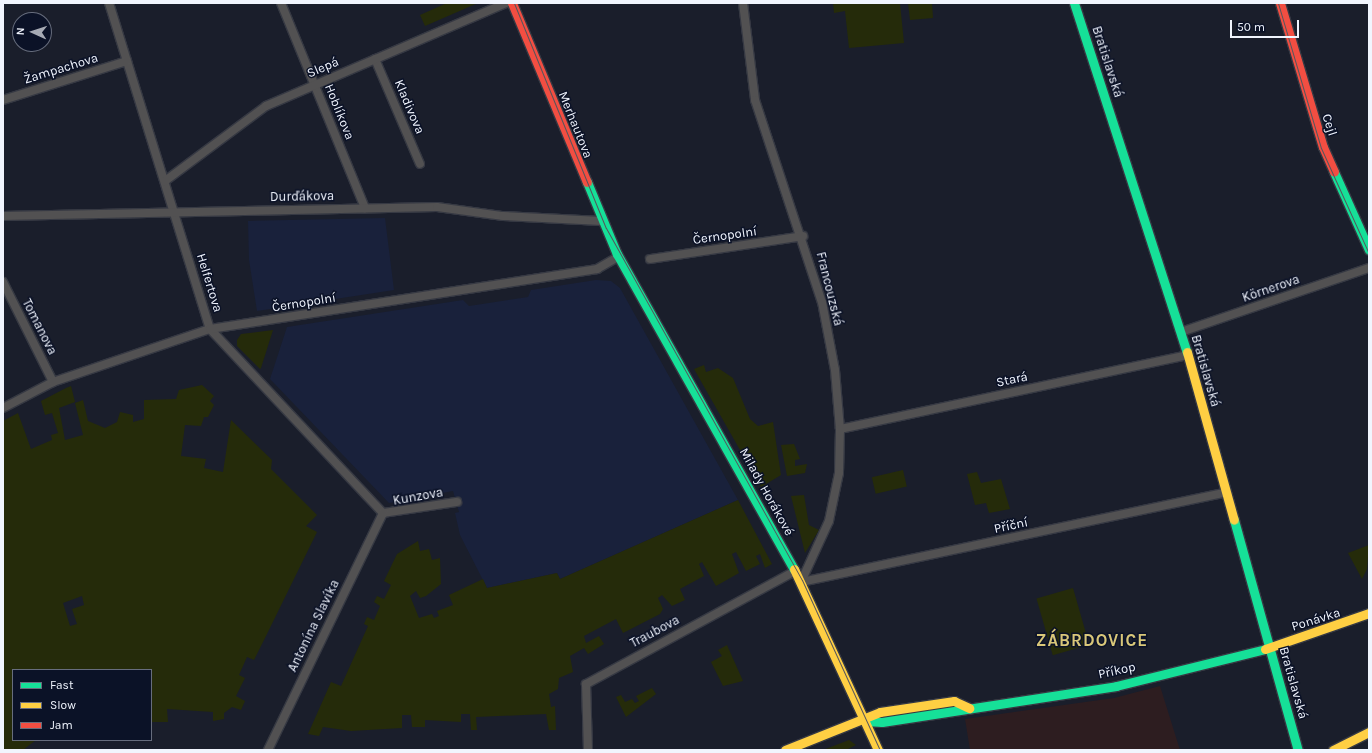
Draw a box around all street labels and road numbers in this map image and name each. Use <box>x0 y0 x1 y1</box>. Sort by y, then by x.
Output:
street label: Bratislavská <box>1088 24 1126 100</box>
street label: Žampachova <box>22 50 100 88</box>
street label: Slepá <box>305 54 341 82</box>
street label: Kladivova <box>391 77 427 137</box>
street label: Hoblíkova <box>321 82 357 142</box>
street label: Merhautova <box>554 89 596 161</box>
street label: Cejl <box>1318 112 1340 138</box>
street label: Durďákova <box>270 189 334 205</box>
street label: Černopolní <box>692 224 758 248</box>
street label: Francouzská <box>812 250 846 328</box>
street label: Helfertova <box>193 252 225 314</box>
street label: Körnerova <box>1240 272 1302 306</box>
street label: Černopolní <box>271 290 337 316</box>
street label: Tomanova <box>18 296 60 358</box>
street label: Bratislavská <box>1187 333 1223 409</box>
street label: Stará <box>995 369 1029 391</box>
street label: Milady Horákové <box>735 445 797 539</box>
street label: Kunzova <box>392 485 444 509</box>
street label: Příční <box>993 515 1029 537</box>
street label: Antonína Slavíka <box>285 577 343 675</box>
street label: Ponávka <box>1290 605 1342 635</box>
street label: Traubova <box>628 612 682 652</box>
street label: Bratislavská <box>1275 645 1311 721</box>
street label: Příkop <box>1097 659 1137 683</box>

